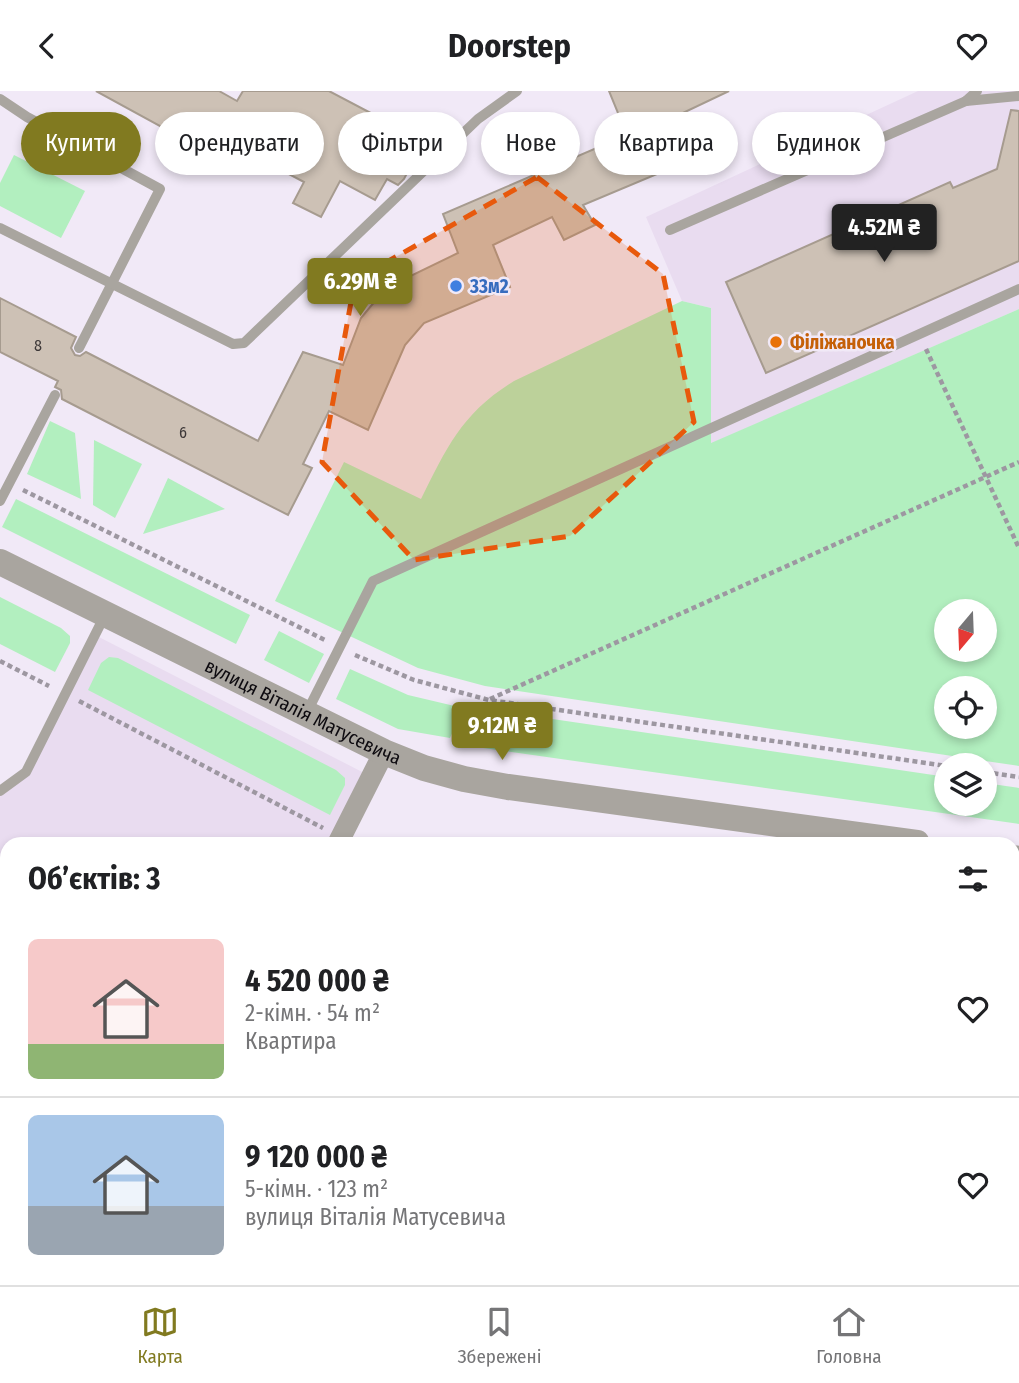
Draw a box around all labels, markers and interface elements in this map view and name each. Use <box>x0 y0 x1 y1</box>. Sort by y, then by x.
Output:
icon: back <box>28 27 66 65</box>
text: Doorstep <box>448 27 571 65</box>
icon: heart <box>953 27 991 65</box>
chip: Купити <box>21 112 141 175</box>
chip: Орендувати <box>155 112 324 175</box>
chip: Фільтри <box>338 112 467 175</box>
chip: Нове <box>481 112 580 175</box>
chip: Квартира <box>594 112 738 175</box>
chip: Будинок <box>752 112 885 175</box>
pin: 4.52M ₴ <box>819 205 949 264</box>
text: 4.52M ₴ <box>848 213 920 241</box>
pin: 6.29M ₴ <box>295 259 425 318</box>
text: 6.29M ₴ <box>323 267 397 295</box>
place label: 33м2 <box>469 275 509 298</box>
marker: 33м2 <box>448 278 464 294</box>
place label: Філіжаночка <box>790 331 895 354</box>
marker: Філіжаночка <box>768 334 784 350</box>
house number: 8 <box>34 336 42 355</box>
house number: 6 <box>179 423 187 442</box>
north arrow <box>934 599 998 661</box>
map controls <box>934 599 997 816</box>
street label: вулиця Віталія Матусевича <box>201 654 404 769</box>
button: locate <box>934 676 997 739</box>
pin: 9.12M ₴ <box>437 703 567 762</box>
text: 9.12M ₴ <box>468 711 536 739</box>
button: layers <box>934 753 997 816</box>
icon: filters <box>954 860 992 898</box>
text: Об’єктів: 3 <box>28 861 160 897</box>
text: 4 520 000 ₴ <box>245 963 389 999</box>
icon: home <box>84 967 168 1051</box>
icon: heart <box>954 990 992 1028</box>
text: 2-кімн. · 54 m² <box>245 999 380 1027</box>
text: Квартира <box>245 1027 337 1055</box>
text: 9 120 000 ₴ <box>245 1139 387 1175</box>
icon: home <box>84 1143 168 1227</box>
icon: heart <box>954 1166 992 1204</box>
text: 5-кімн. · 123 m² <box>245 1175 388 1203</box>
text: вулиця Віталія Матусевича <box>245 1203 506 1231</box>
tab: Карта <box>137 1303 183 1368</box>
tab: Збережені <box>458 1303 541 1368</box>
tab: Головна <box>816 1303 882 1368</box>

